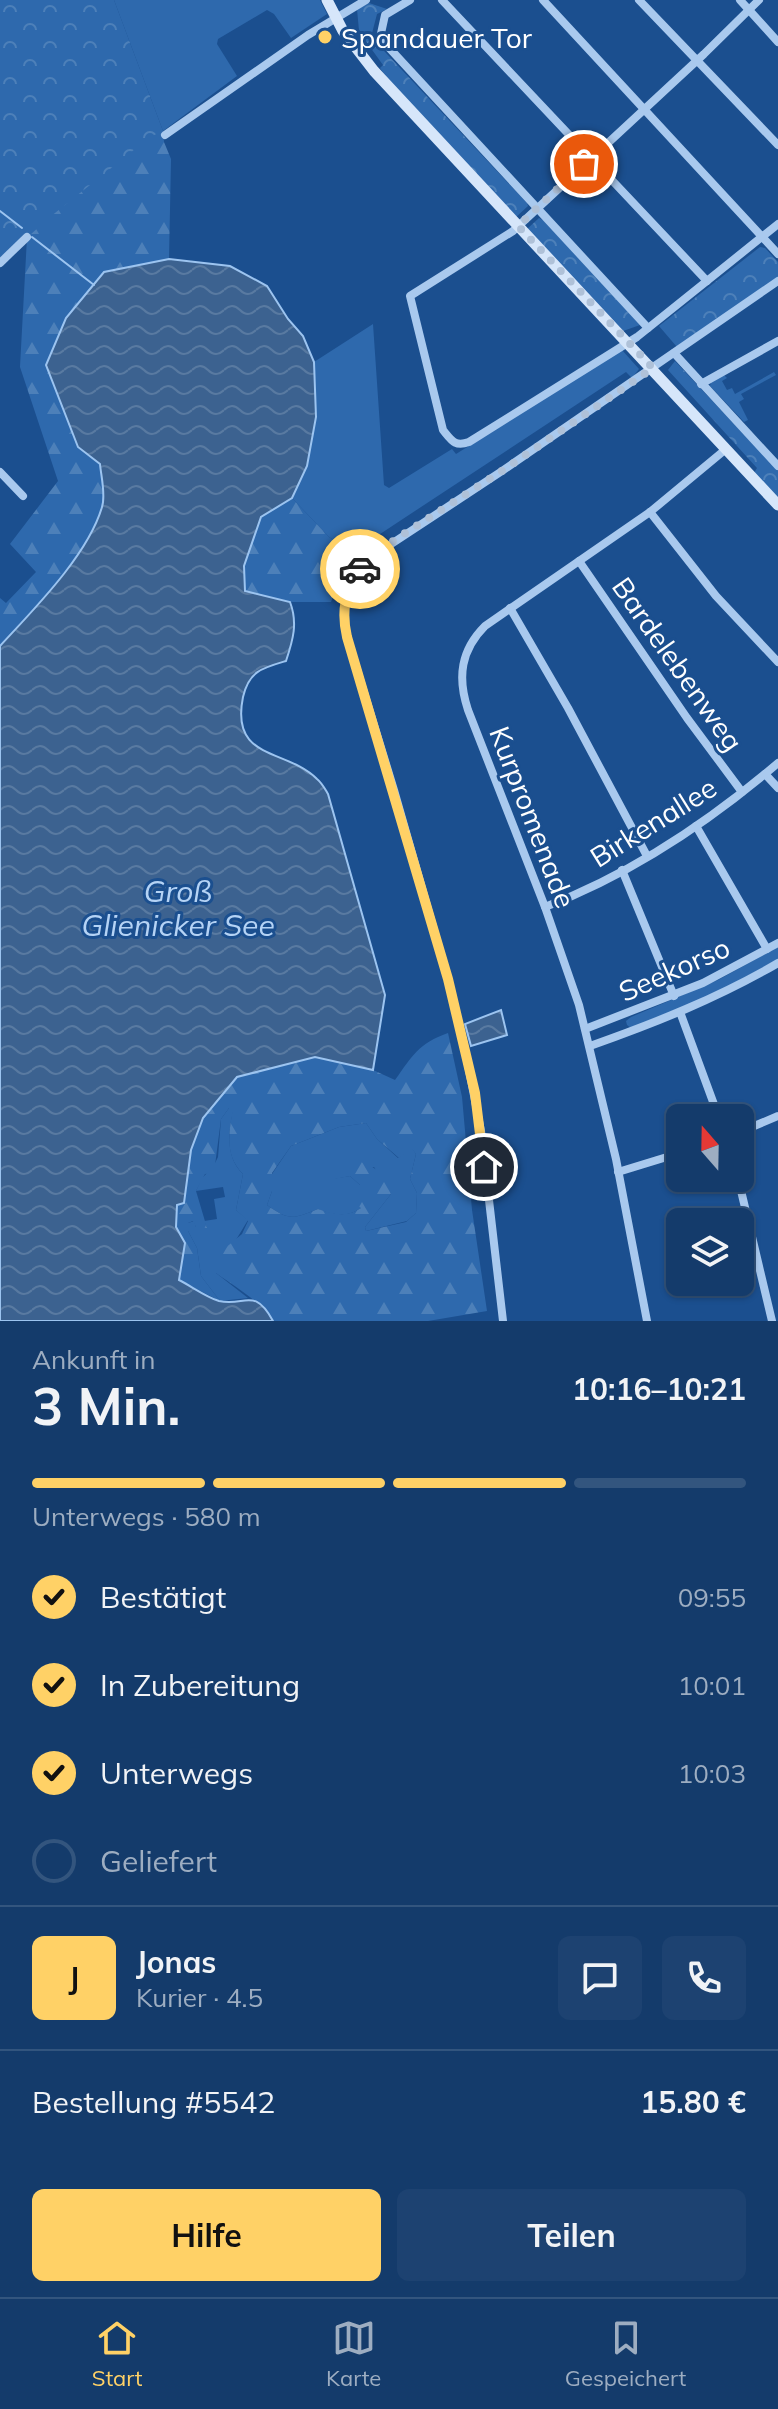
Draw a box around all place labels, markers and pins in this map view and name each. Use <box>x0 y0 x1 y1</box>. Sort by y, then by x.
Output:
place label: Spandauer Tor <box>341 20 533 55</box>
marker: Spandauer Tor <box>316 28 334 46</box>
pin <box>550 130 618 198</box>
pin <box>450 1133 518 1201</box>

